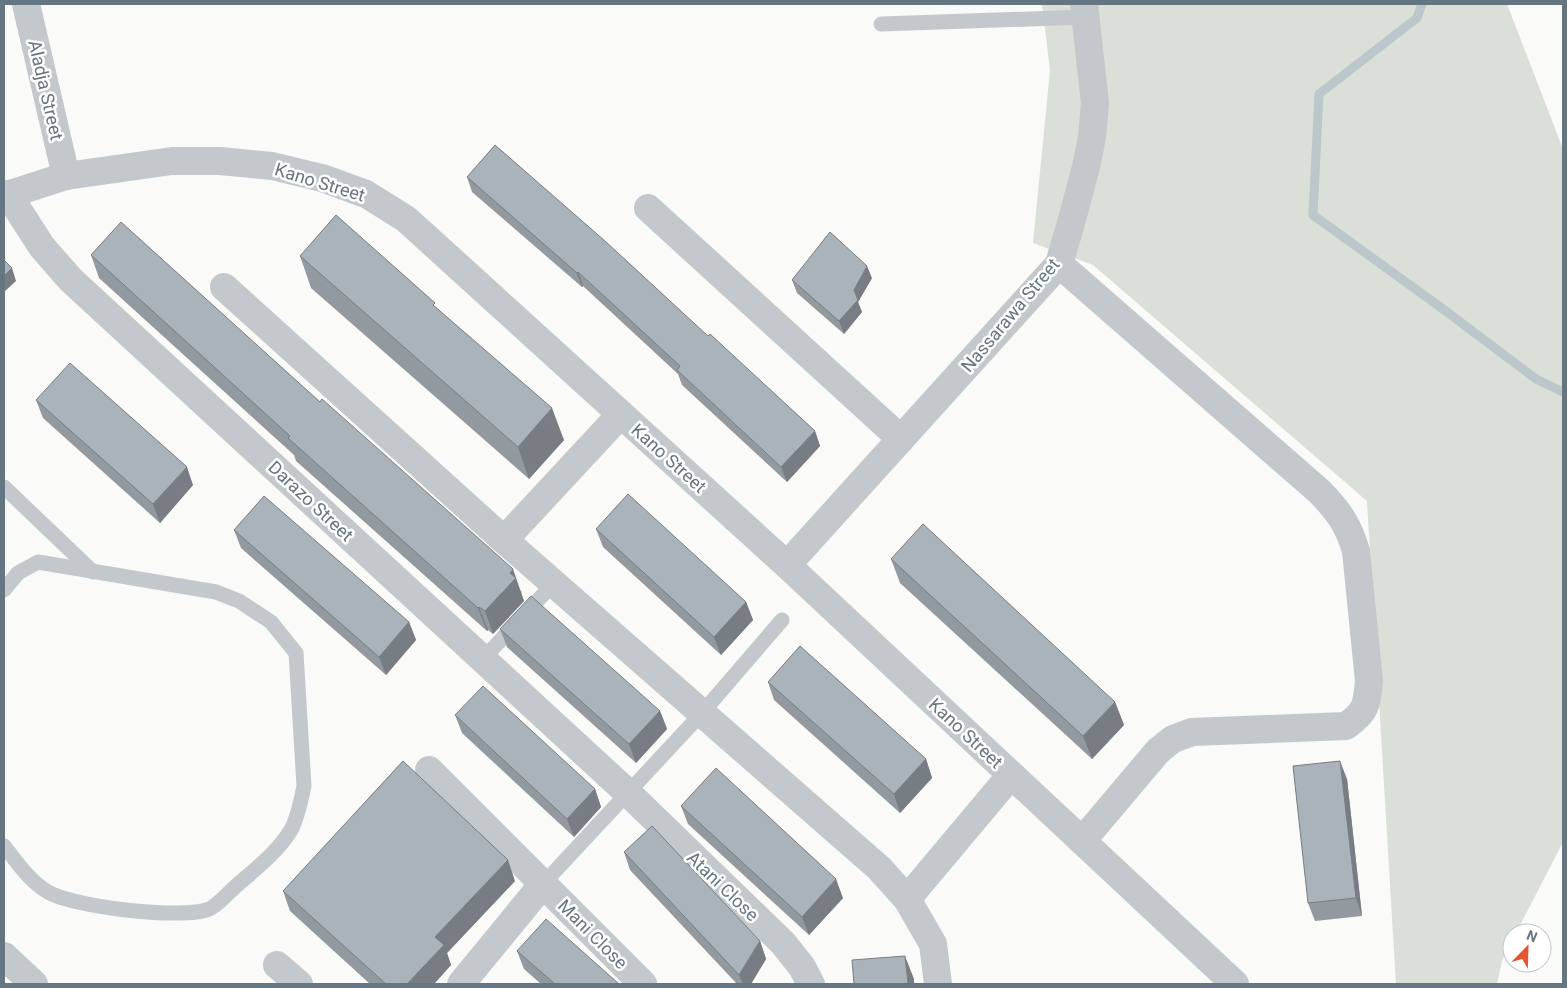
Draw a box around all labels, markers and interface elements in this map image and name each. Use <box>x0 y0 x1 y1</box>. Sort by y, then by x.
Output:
street label: Aladja Street <box>24 38 68 142</box>
street label: Kano Street <box>272 158 368 206</box>
street label: Nassarawa Street <box>956 254 1064 376</box>
street label: Kano Street <box>627 419 711 497</box>
street label: Darazo Street <box>264 456 358 546</box>
street label: Kano Street <box>925 694 1007 773</box>
street label: Atani Close <box>683 847 763 925</box>
street label: Mani Close <box>554 895 632 973</box>
north arrow <box>1502 923 1552 973</box>
text: N <box>1524 927 1540 945</box>

